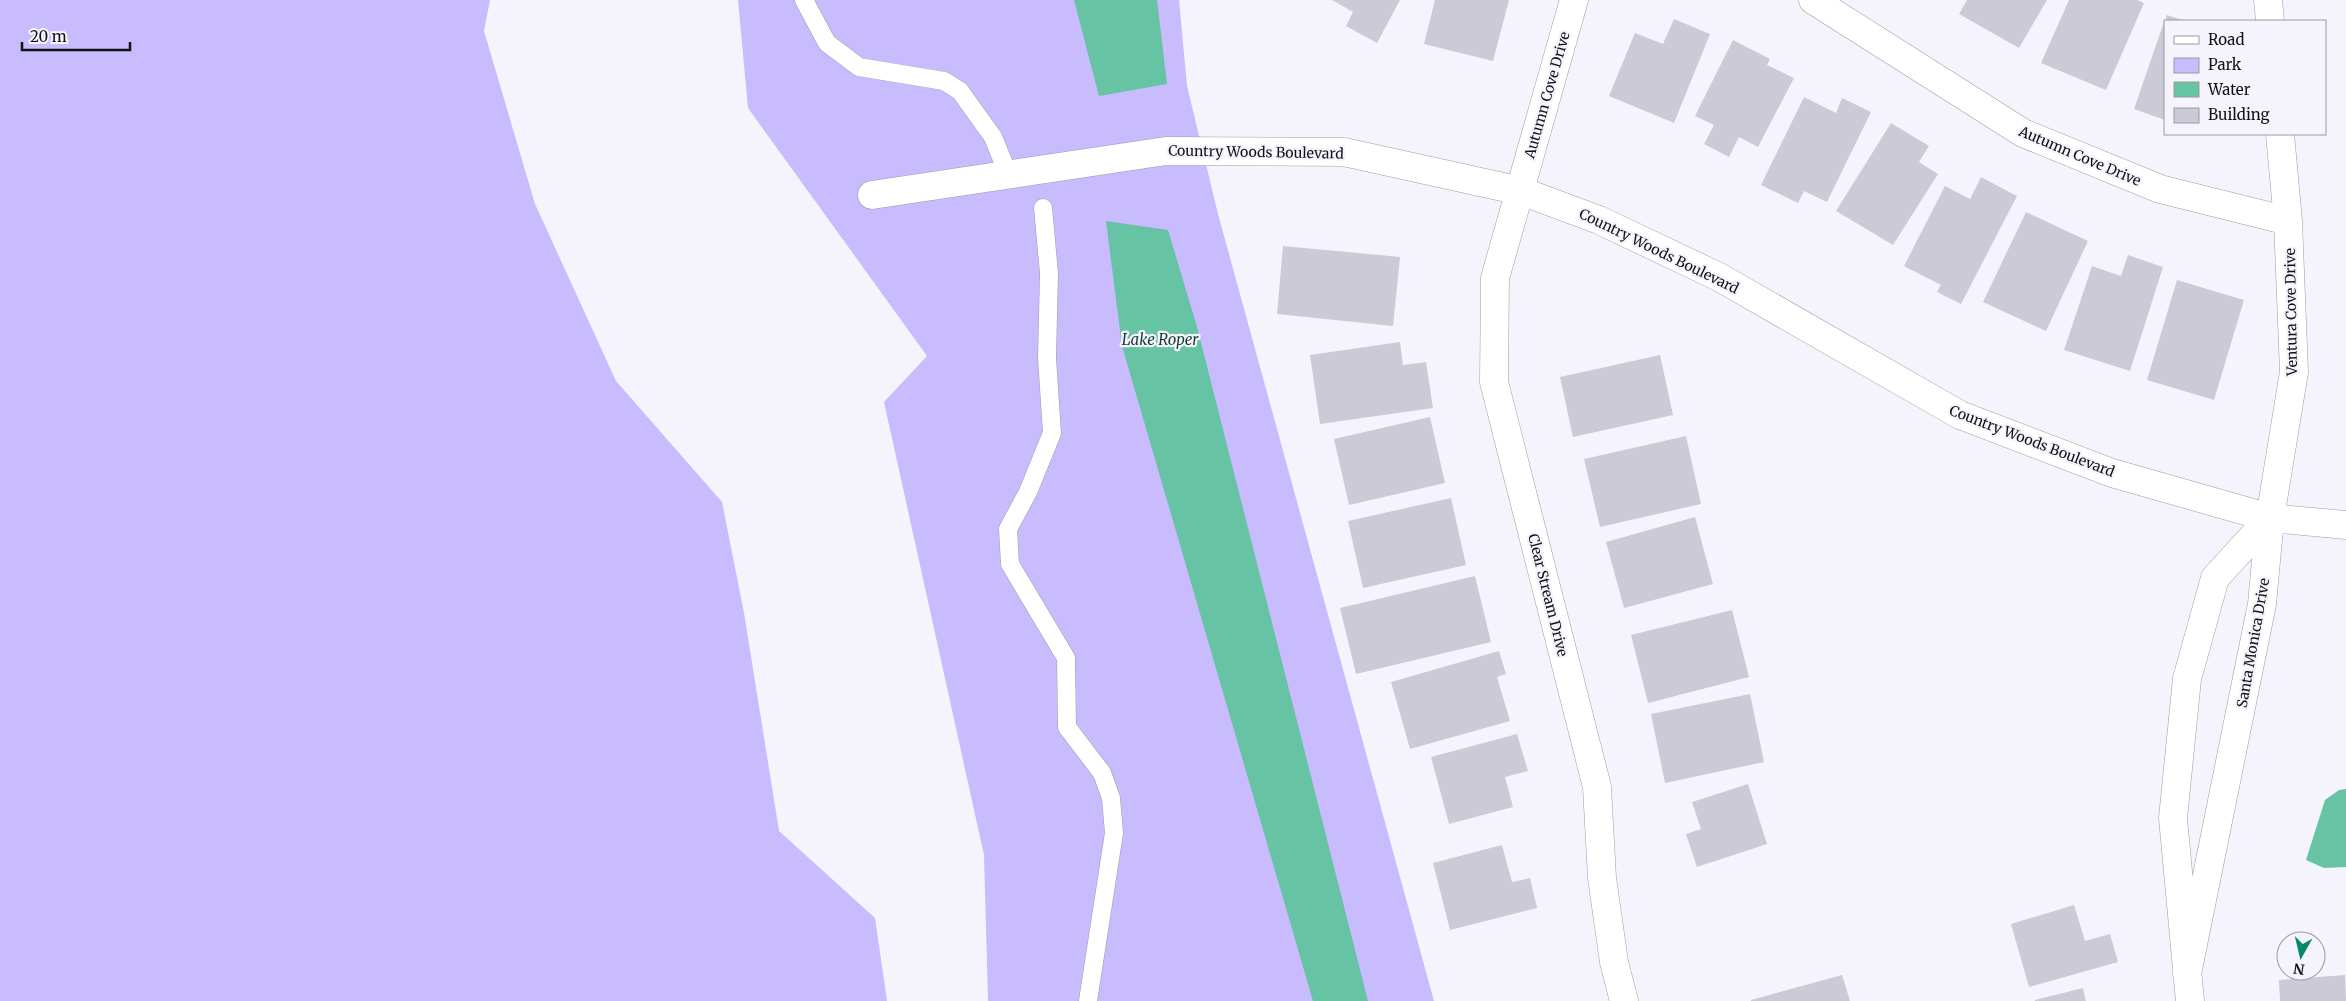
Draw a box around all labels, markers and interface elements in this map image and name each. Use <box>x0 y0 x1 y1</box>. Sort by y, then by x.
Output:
scale bar <box>22 20 130 52</box>
legend <box>2164 20 2326 135</box>
text: 20 m <box>30 27 67 46</box>
street label: Autumn Cove Drive <box>1520 30 1574 161</box>
text: Road <box>2208 30 2244 49</box>
text: Park <box>2208 55 2242 74</box>
text: Water <box>2207 80 2251 99</box>
text: Building <box>2208 105 2270 124</box>
street label: Autumn Cove Drive <box>2015 122 2144 190</box>
street label: Country Woods Boulevard <box>1168 141 1344 163</box>
street label: Country Woods Boulevard <box>1576 204 1742 298</box>
street label: Ventura Cove Drive <box>2281 248 2301 377</box>
water label: Lake Roper <box>1122 330 1199 349</box>
street label: Country Woods Boulevard <box>1947 401 2118 481</box>
street label: Clear Stream Drive <box>1524 532 1572 658</box>
street label: Santa Monica Drive <box>2233 577 2273 709</box>
north arrow <box>2276 931 2326 981</box>
text: N <box>2292 959 2306 979</box>

